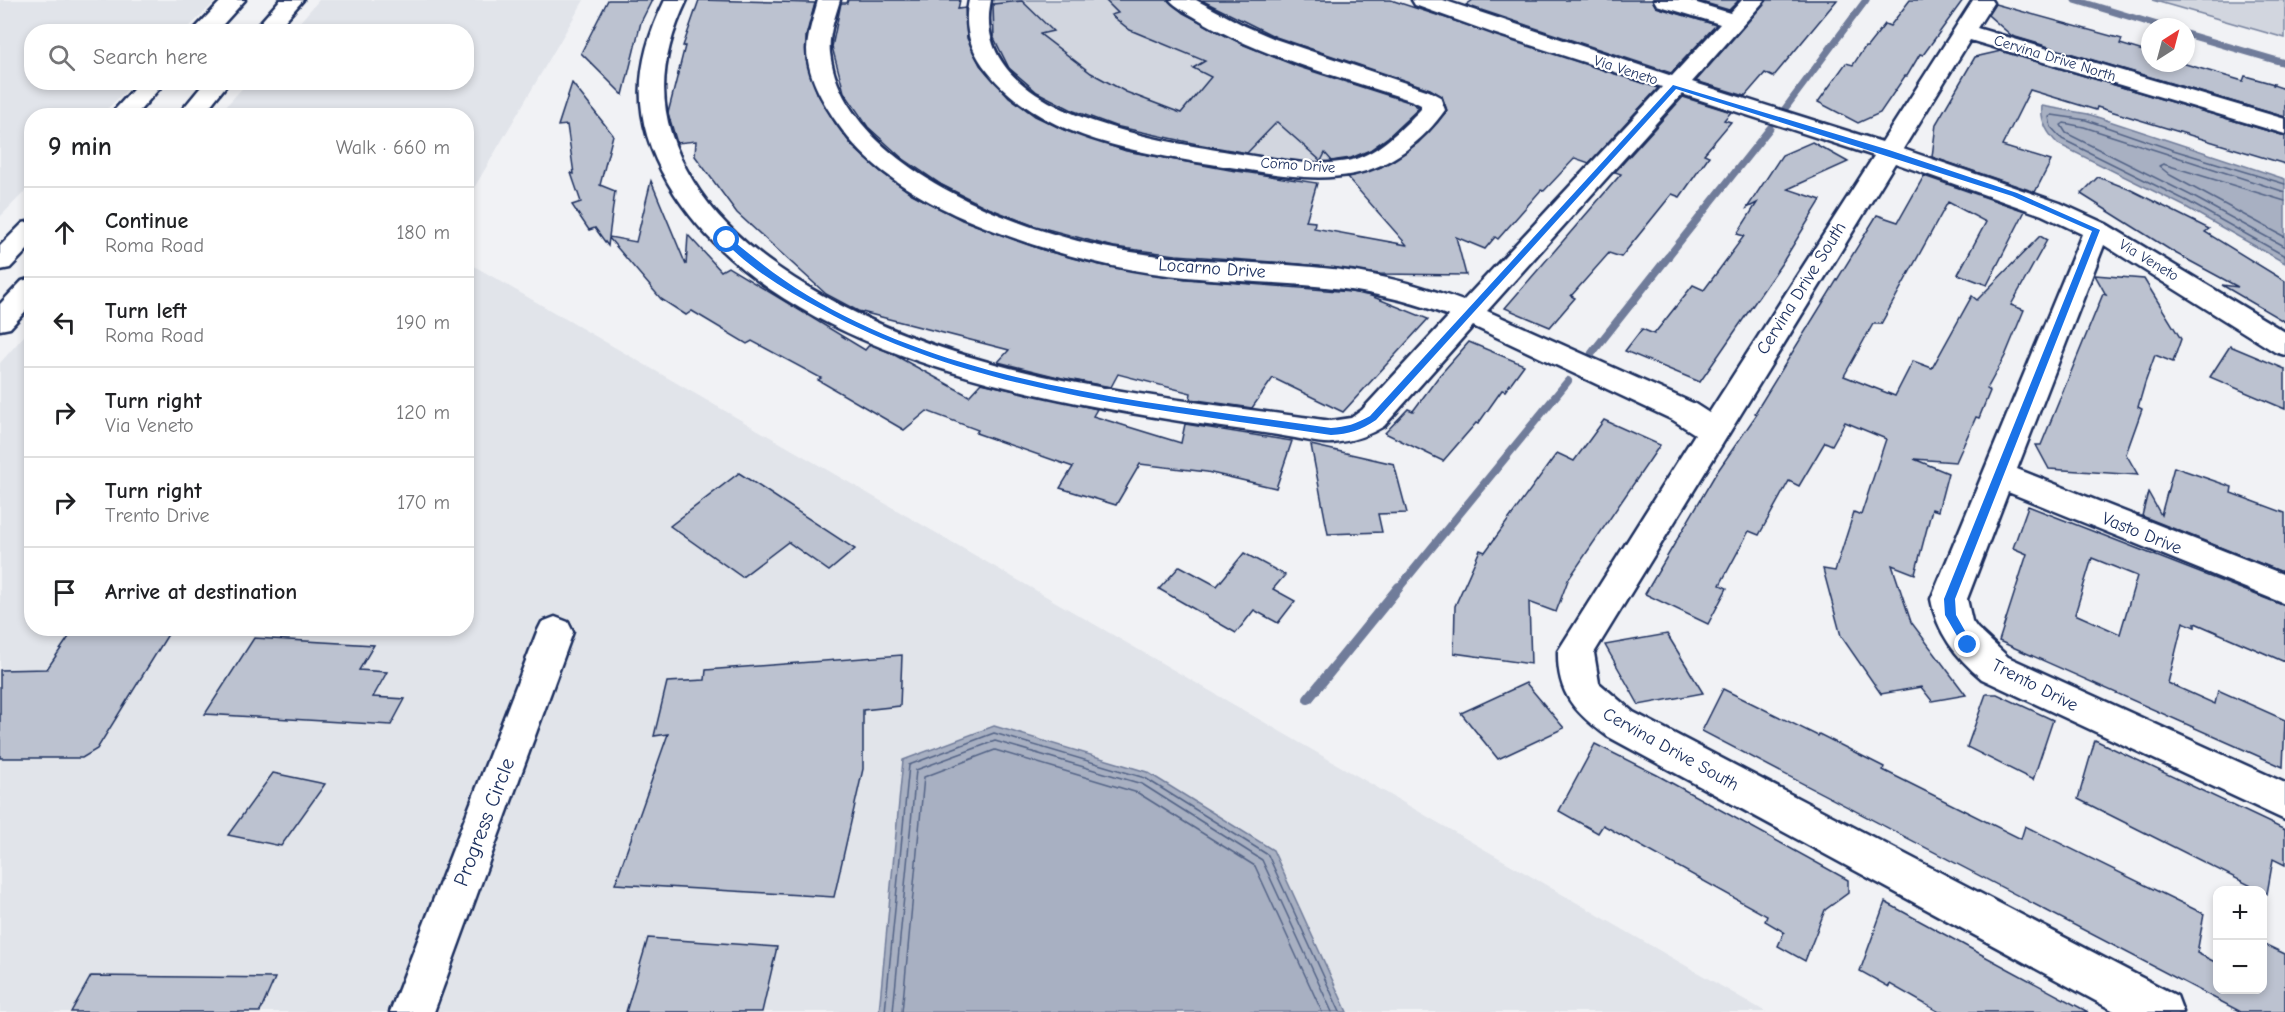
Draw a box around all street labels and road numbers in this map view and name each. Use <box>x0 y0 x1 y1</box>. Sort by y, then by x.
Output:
street label: Cervina Drive North <box>1992 31 2118 85</box>
street label: Via Veneto <box>1592 51 1660 89</box>
street label: Como Drive <box>1260 153 1336 177</box>
street label: Cervina Drive South <box>1752 218 1851 358</box>
street label: Via Veneto <box>2116 235 2182 285</box>
street label: Locarno Drive <box>1158 254 1266 283</box>
street label: Vasto Drive <box>2099 508 2185 559</box>
street label: Trento Drive <box>1988 655 2081 716</box>
street label: Cervina Drive South <box>1599 703 1742 796</box>
street label: Progress Circle <box>449 754 519 890</box>

